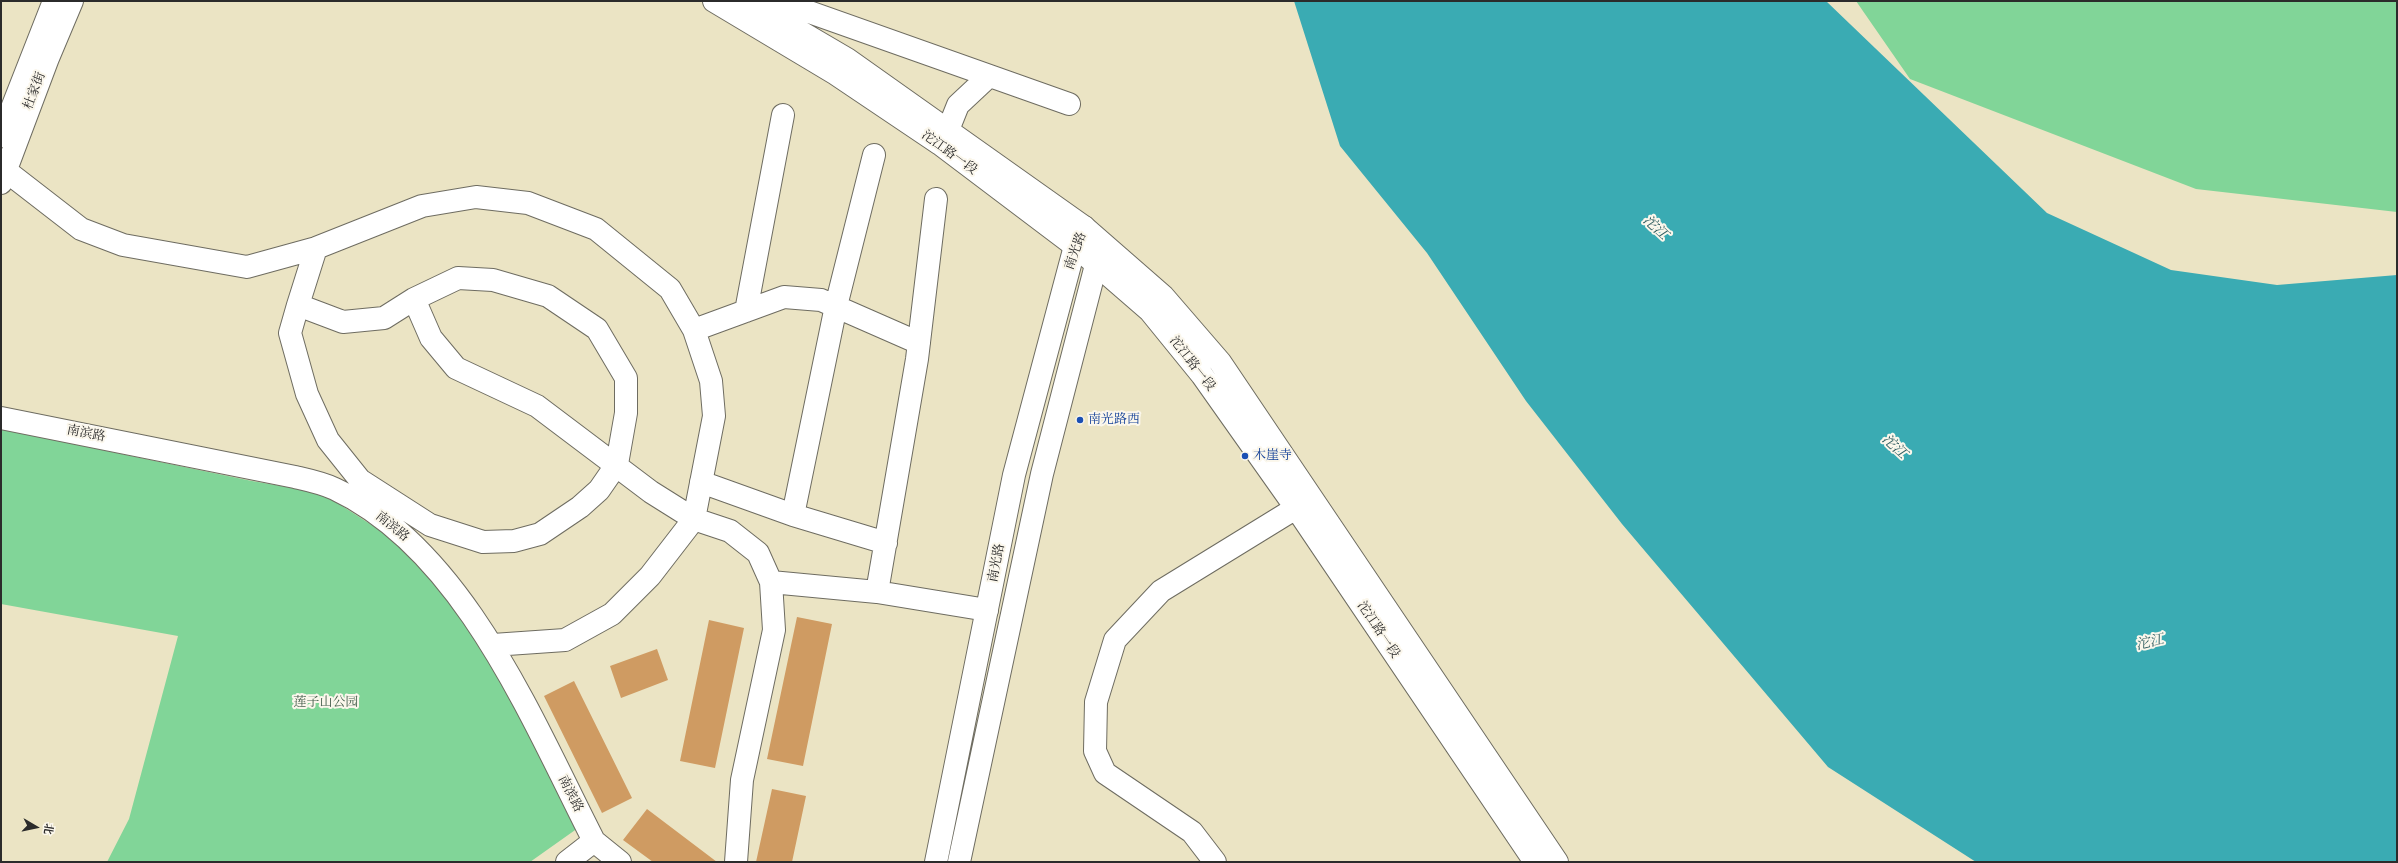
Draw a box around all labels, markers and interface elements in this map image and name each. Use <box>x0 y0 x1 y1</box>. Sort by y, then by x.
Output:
street label: 杜家街 <box>21 70 49 112</box>
street label: 沱江路一段 <box>918 128 980 178</box>
water label: 沱江 <box>1639 212 1671 244</box>
street label: 南光路 <box>1062 230 1090 272</box>
street label: 沱江路一段 <box>1166 334 1218 394</box>
place label: 南光路西 <box>1088 412 1140 428</box>
marker: 南光路西 <box>1075 415 1085 425</box>
street label: 南滨路 <box>65 423 107 445</box>
water label: 沱江 <box>1878 431 1910 463</box>
place label: 木崖寺 <box>1253 448 1292 464</box>
marker: 木崖寺 <box>1240 451 1250 461</box>
street label: 南滨路 <box>372 509 412 545</box>
street label: 南光路 <box>986 542 1008 584</box>
street label: 沱江路一段 <box>1353 599 1403 661</box>
water label: 沱江 <box>2134 632 2166 654</box>
park label: 莲子山公园 <box>294 695 358 711</box>
street label: 南滨路 <box>554 773 586 815</box>
north arrow <box>16 807 56 847</box>
text: 北 <box>40 822 56 835</box>

